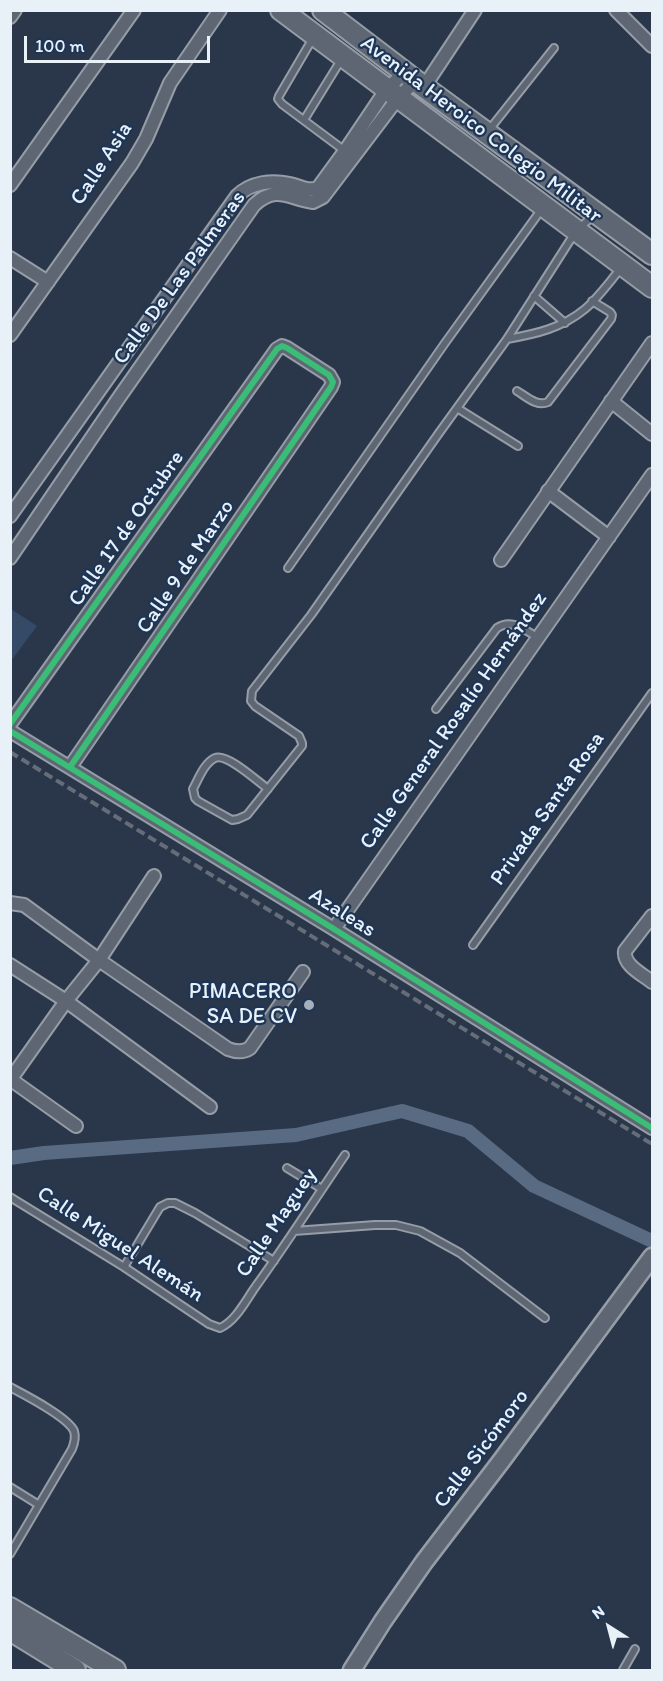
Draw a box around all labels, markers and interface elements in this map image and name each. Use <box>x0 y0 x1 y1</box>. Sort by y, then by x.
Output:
scale bar <box>27 24 213 62</box>
street label: Avenida Heroico Colegio Militar <box>355 30 607 230</box>
text: 100 m <box>35 35 85 57</box>
street label: Calle Asia <box>65 117 139 211</box>
street label: Calle De Las Palmeras <box>108 186 252 370</box>
street label: Calle 17 de Octubre <box>63 446 191 612</box>
street label: Calle 9 de Marzo <box>131 495 241 639</box>
street label: Calle General Rosalío Hernández <box>355 587 553 855</box>
street label: Privada Santa Rosa <box>485 727 611 891</box>
street label: Azaleas <box>304 882 380 944</box>
place label: PIMACERO SA DE CV <box>189 979 297 1030</box>
marker: PIMACERO SA DE CV <box>302 998 316 1012</box>
street label: Calle Maguey <box>231 1163 323 1283</box>
street label: Calle Miguel Alemán <box>31 1181 209 1309</box>
street label: Calle Sicómoro <box>429 1384 535 1514</box>
north arrow <box>579 1597 639 1657</box>
text: N <box>588 1601 608 1623</box>

